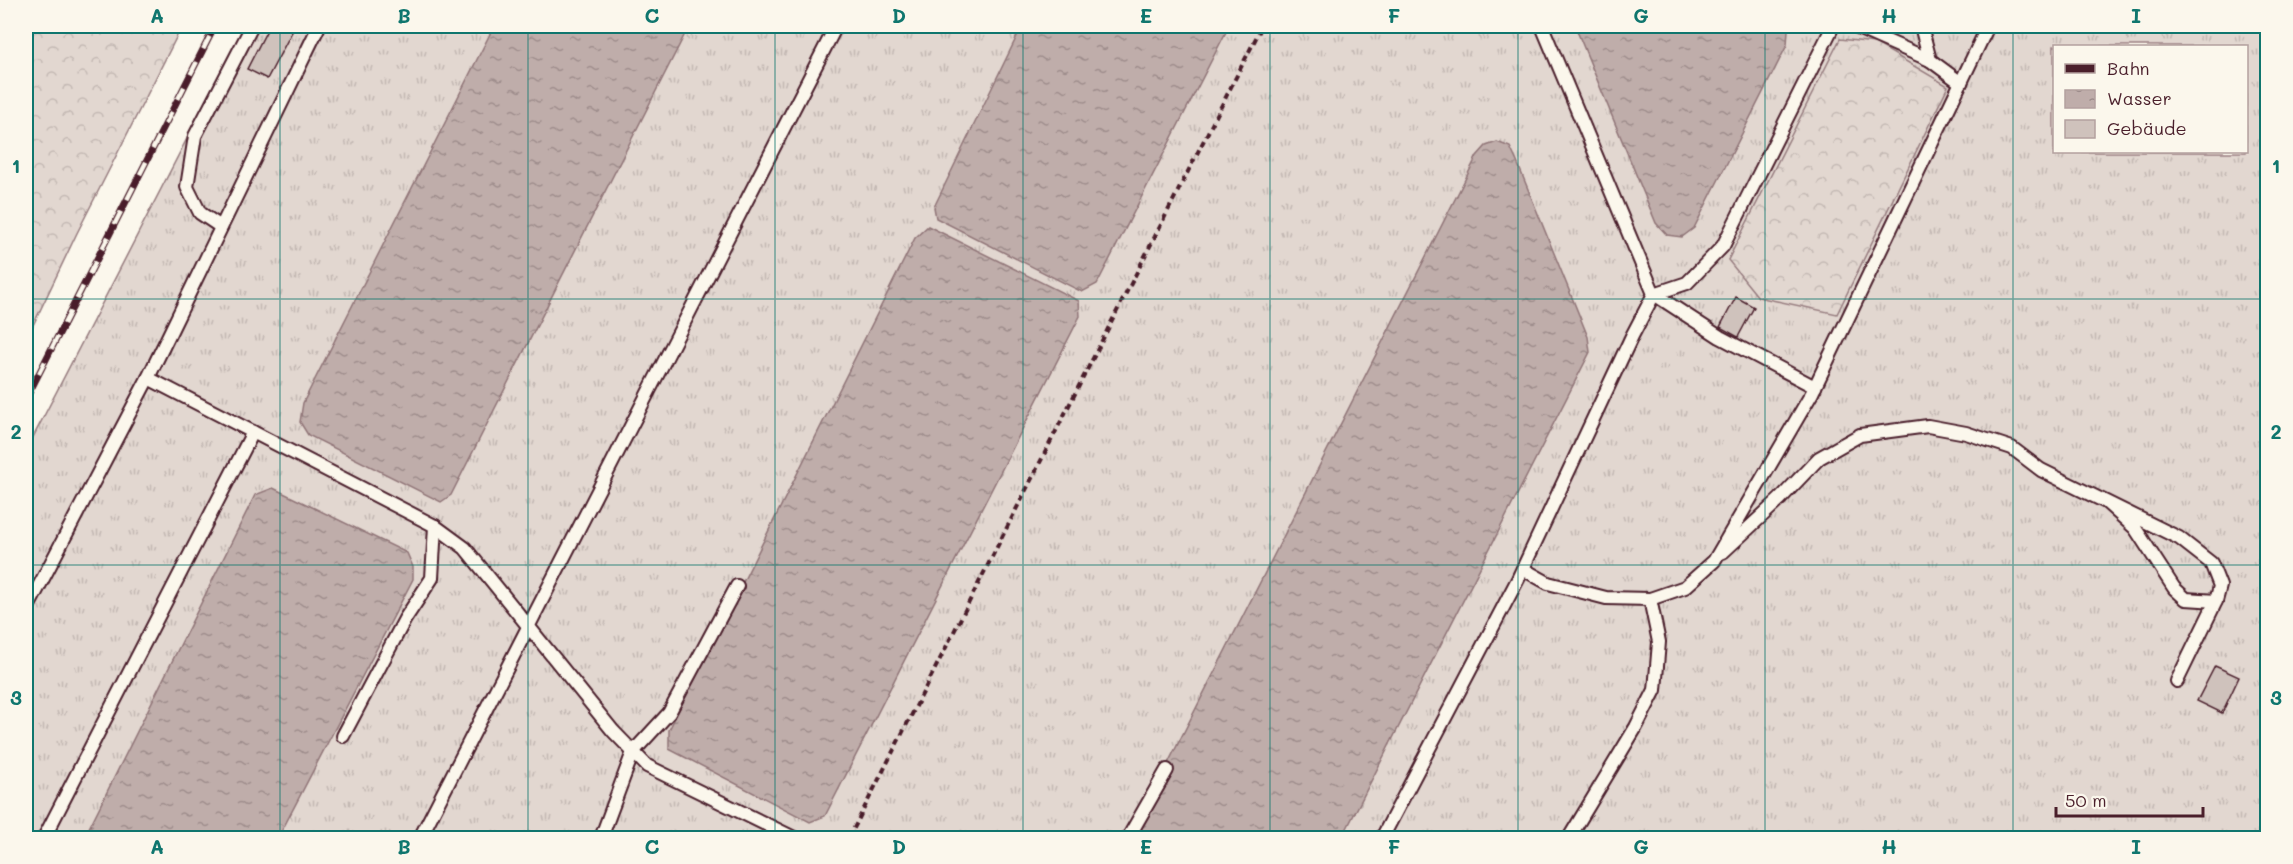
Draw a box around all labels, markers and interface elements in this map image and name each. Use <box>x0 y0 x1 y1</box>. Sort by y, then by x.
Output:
text: A <box>150 2 164 28</box>
text: B <box>397 2 411 28</box>
text: C <box>645 2 660 28</box>
text: D <box>892 2 906 28</box>
text: E <box>1140 2 1152 28</box>
text: F <box>1388 2 1401 28</box>
text: G <box>1633 2 1649 28</box>
text: H <box>1881 2 1897 28</box>
text: I <box>2131 2 2141 28</box>
legend <box>2053 45 2248 153</box>
text: Bahn <box>2107 56 2150 80</box>
text: Wasser <box>2107 86 2172 110</box>
text: Gebäude <box>2107 116 2187 140</box>
text: 1 <box>12 152 20 178</box>
text: 1 <box>2272 152 2280 178</box>
text: 2 <box>10 418 22 444</box>
text: 2 <box>2270 418 2282 444</box>
text: 3 <box>10 684 22 710</box>
text: 3 <box>2270 684 2282 710</box>
scale bar <box>2056 780 2203 818</box>
text: 50 m <box>2065 788 2107 812</box>
text: A <box>150 833 164 859</box>
text: B <box>397 833 411 859</box>
text: C <box>645 833 660 859</box>
text: D <box>892 833 906 859</box>
text: E <box>1140 833 1152 859</box>
text: F <box>1388 833 1401 859</box>
text: G <box>1633 833 1649 859</box>
text: H <box>1881 833 1897 859</box>
text: I <box>2131 833 2141 859</box>

